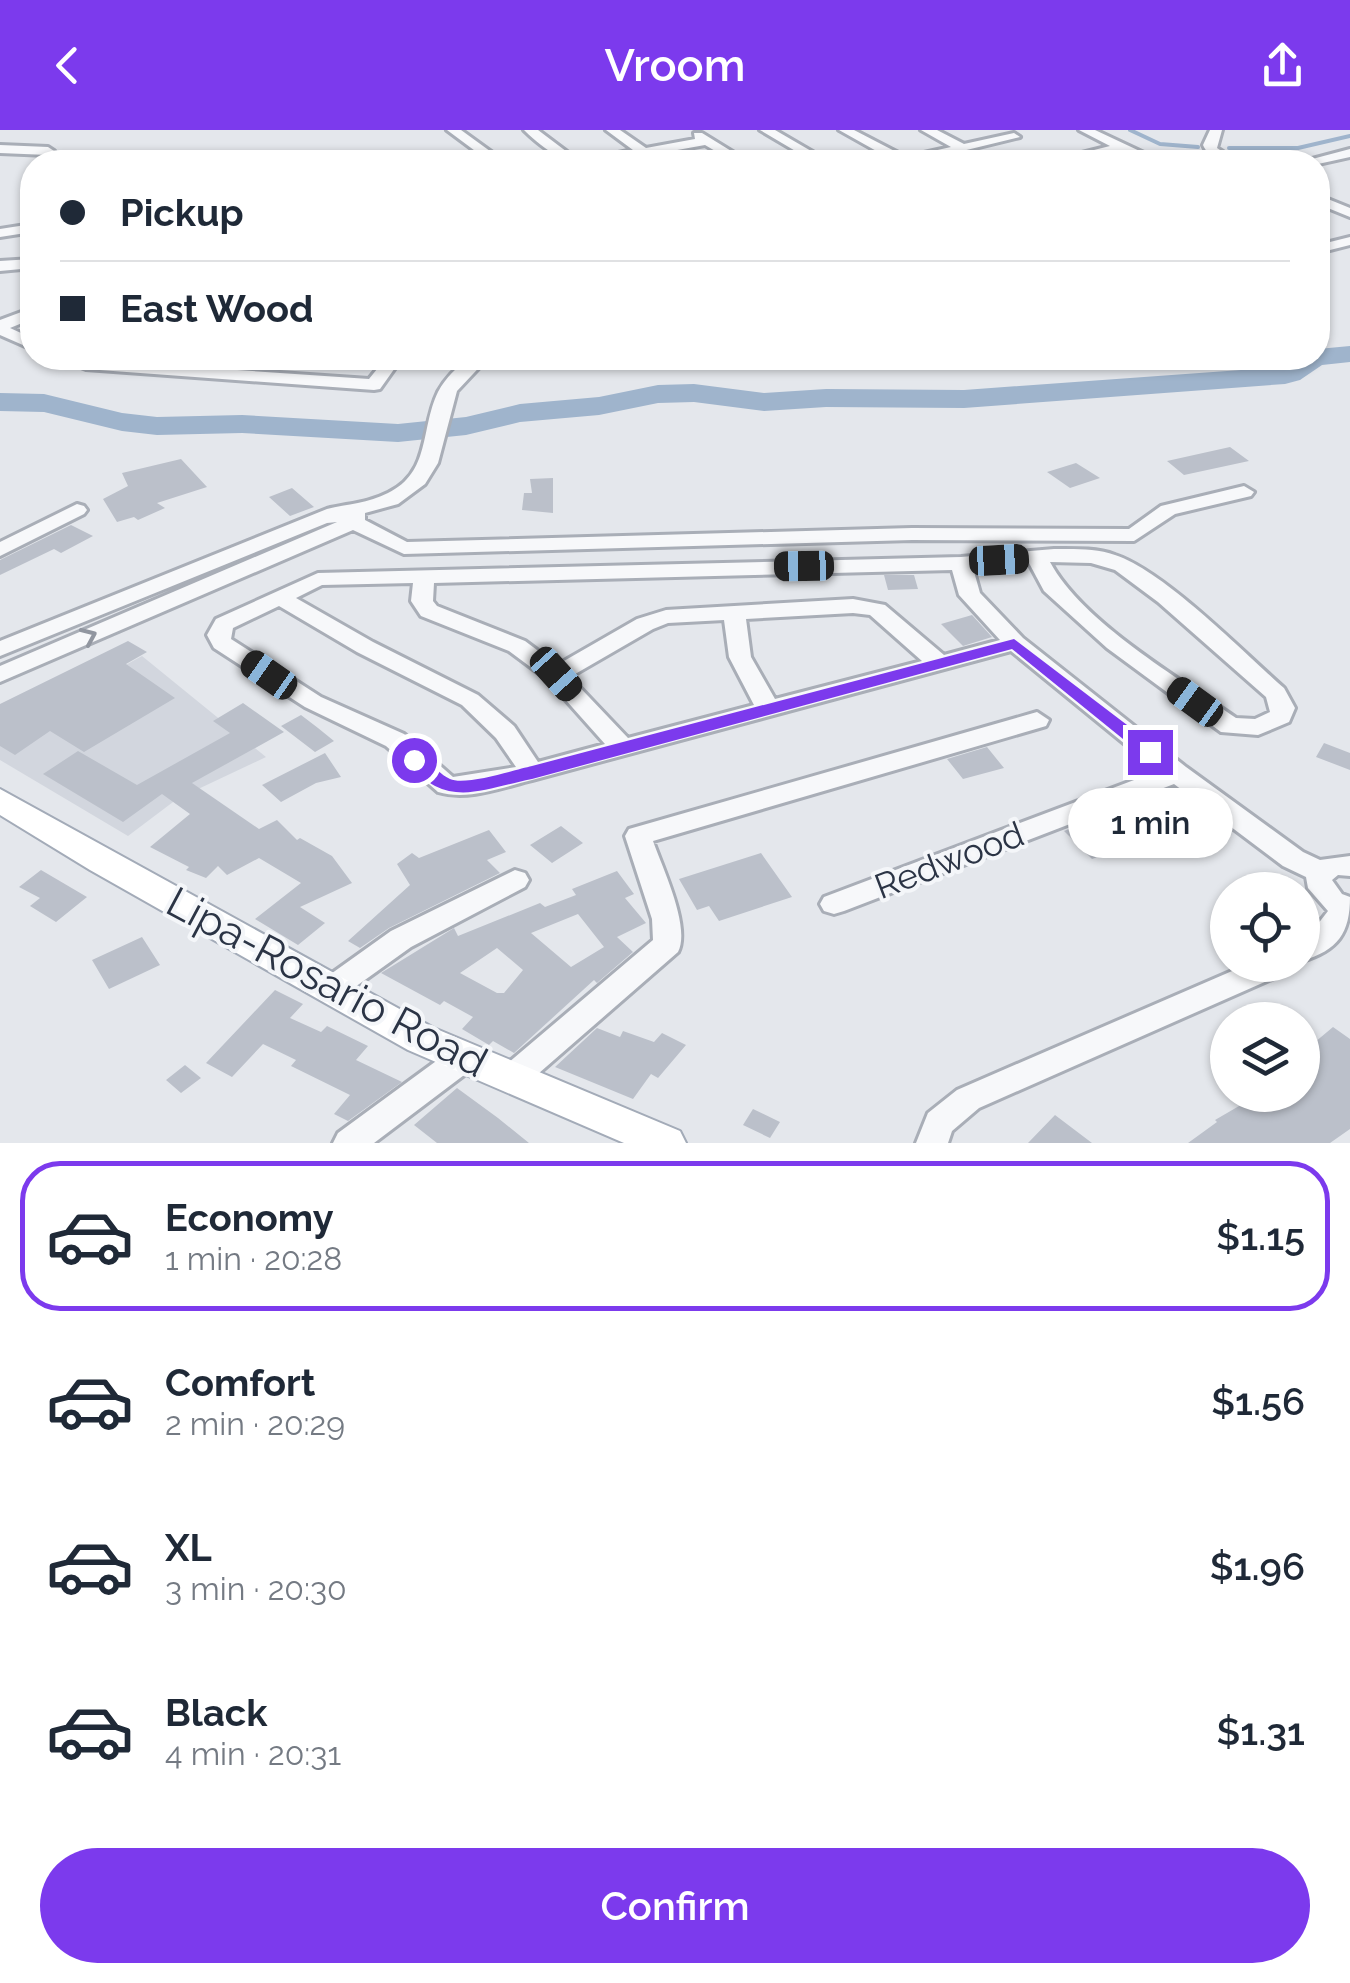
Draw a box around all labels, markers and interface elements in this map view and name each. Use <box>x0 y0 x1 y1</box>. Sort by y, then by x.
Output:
icon: back <box>40 38 95 93</box>
icon: share <box>1255 38 1310 93</box>
text: Vroom <box>605 39 745 92</box>
text: Pickup <box>120 190 244 235</box>
text: East Wood <box>120 286 314 331</box>
car <box>968 543 1030 577</box>
car <box>774 550 834 582</box>
one-way arrow <box>79 628 97 648</box>
car <box>525 642 587 706</box>
car <box>236 646 302 704</box>
car <box>1162 672 1228 732</box>
route end <box>1128 730 1173 775</box>
route start <box>392 738 437 783</box>
callout: 1 min <box>1068 787 1232 857</box>
text: 1 min <box>1111 804 1190 841</box>
street label: Redwood <box>869 813 1029 907</box>
map controls <box>1210 872 1320 1112</box>
button: locate <box>1210 872 1320 982</box>
street label: Lipa-Rosario Road <box>159 877 495 1087</box>
button: layers <box>1210 1002 1320 1112</box>
icon: car <box>45 1191 135 1281</box>
text: Economy <box>165 1195 334 1240</box>
text: $1.15 <box>1216 1214 1305 1259</box>
text: 1 min · 20:28 <box>165 1240 342 1277</box>
icon: car <box>45 1356 135 1446</box>
text: Comfort <box>165 1360 315 1405</box>
text: $1.56 <box>1211 1379 1305 1424</box>
text: 2 min · 20:29 <box>165 1405 345 1442</box>
icon: car <box>45 1521 135 1611</box>
text: XL <box>165 1525 212 1570</box>
text: $1.96 <box>1210 1544 1305 1589</box>
text: 3 min · 20:30 <box>165 1570 347 1607</box>
icon: car <box>45 1686 135 1776</box>
text: Black <box>165 1690 267 1735</box>
text: $1.31 <box>1216 1709 1305 1754</box>
text: 4 min · 20:31 <box>165 1735 341 1772</box>
button: Confirm <box>40 1848 1310 1963</box>

